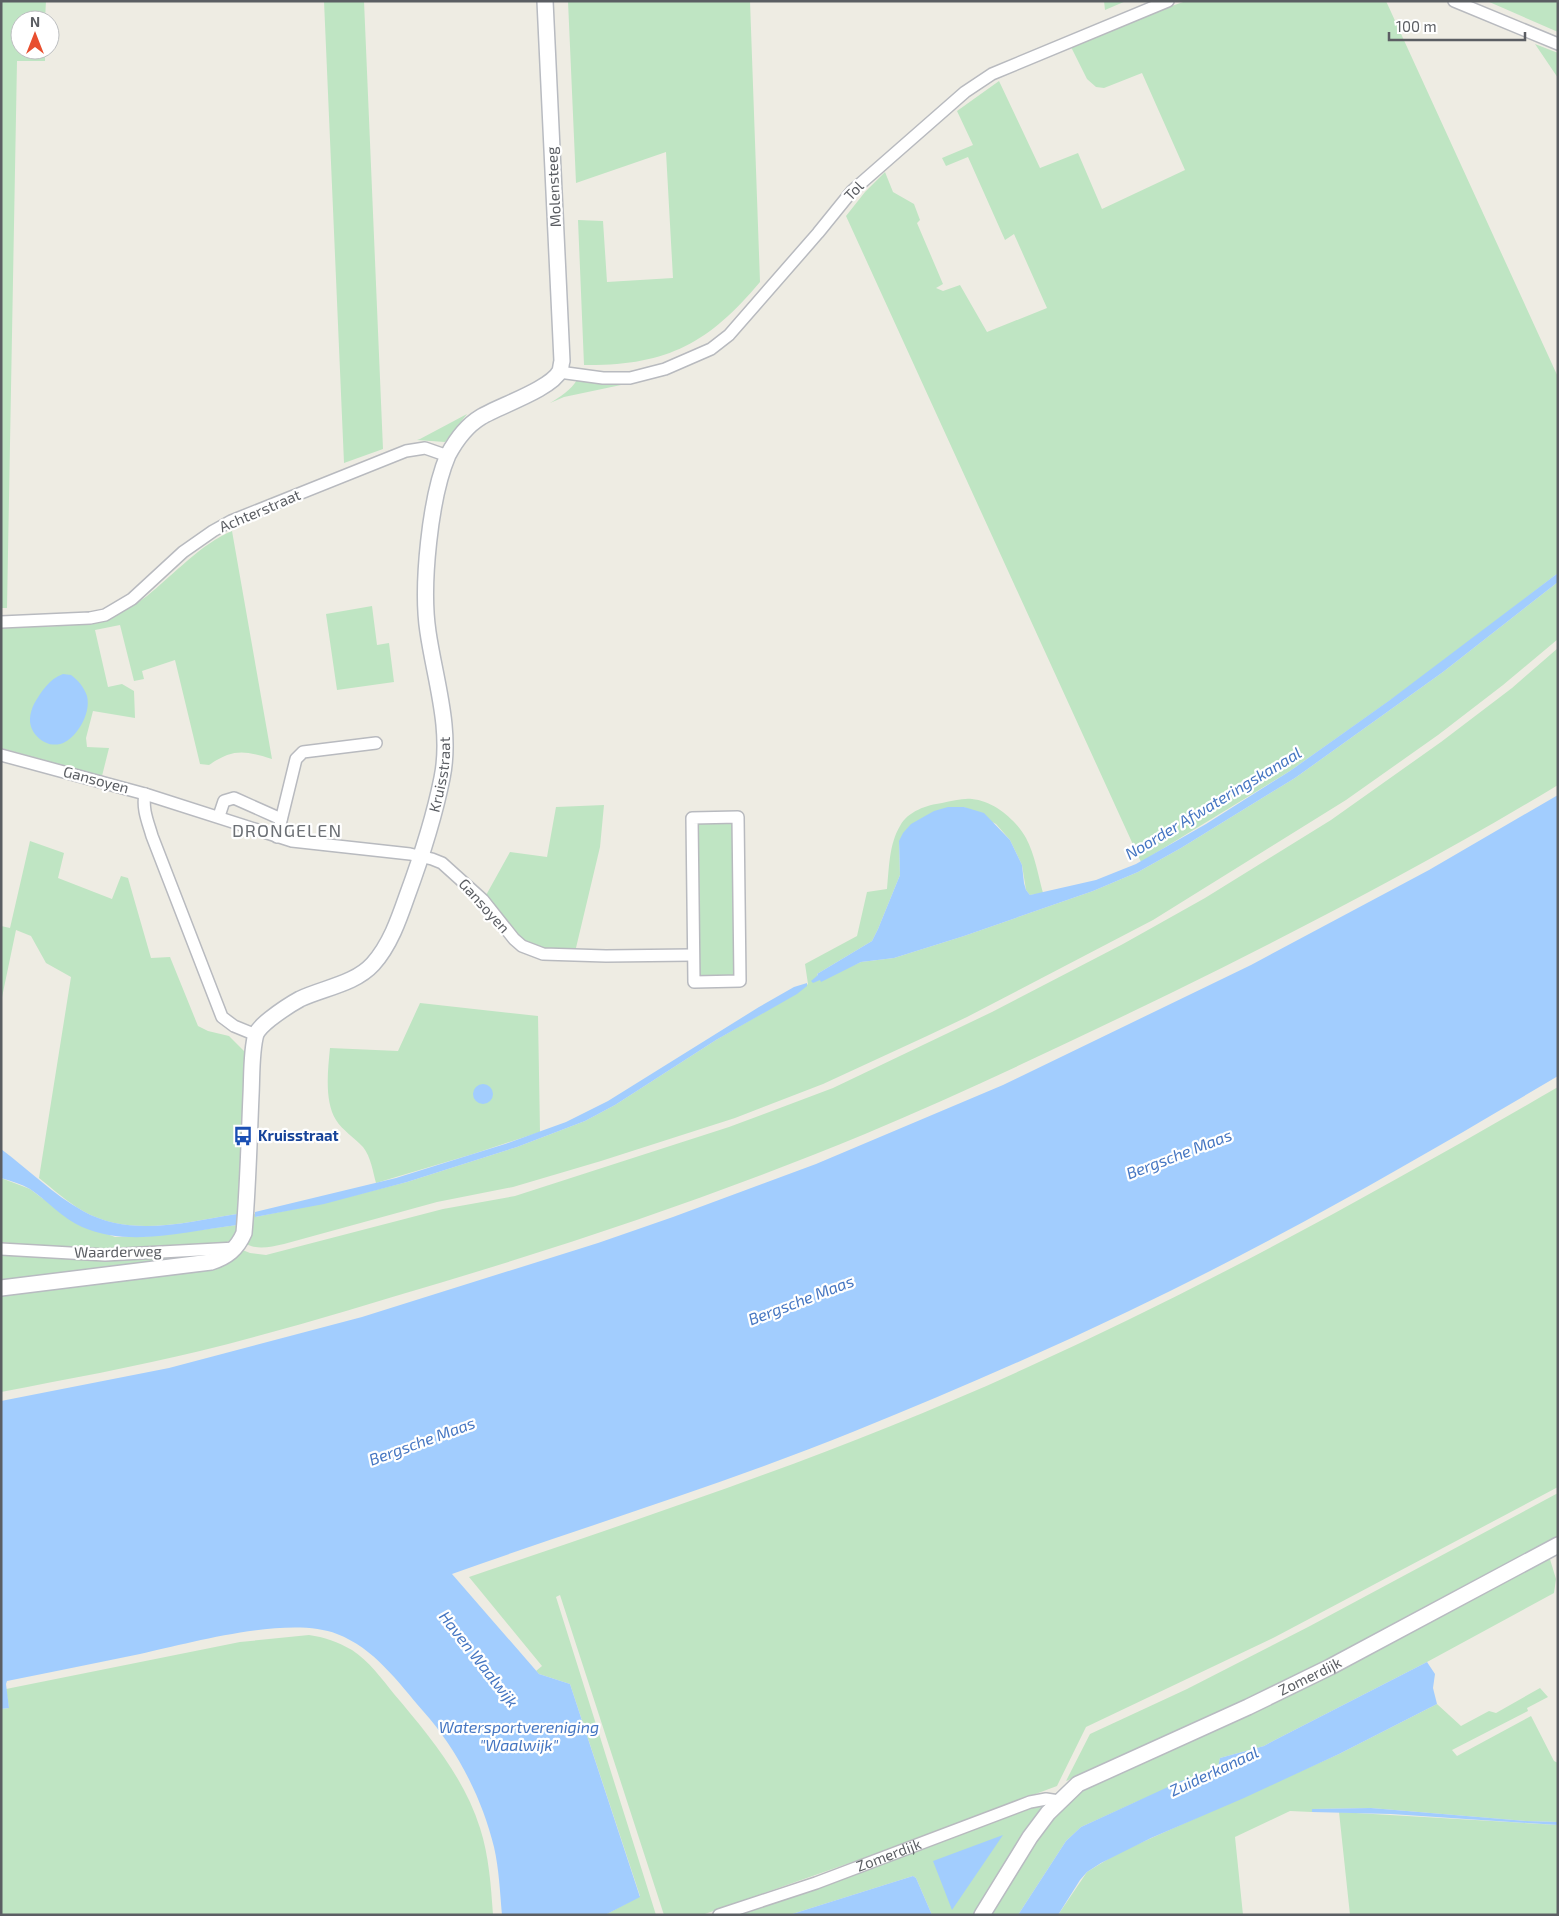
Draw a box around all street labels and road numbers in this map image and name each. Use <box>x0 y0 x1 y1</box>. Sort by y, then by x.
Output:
street label: Molensteeg <box>542 146 564 228</box>
street label: Tol <box>840 176 867 204</box>
street label: Achterstraat <box>216 485 303 535</box>
street label: Kruisstraat <box>424 736 453 814</box>
street label: Gansoyen <box>62 762 131 796</box>
street label: Gansoyen <box>456 874 514 936</box>
street label: Waarderweg <box>74 1241 163 1261</box>
street label: Zomerdijk <box>1275 1652 1344 1699</box>
street label: Zomerdijk <box>854 1834 924 1875</box>

